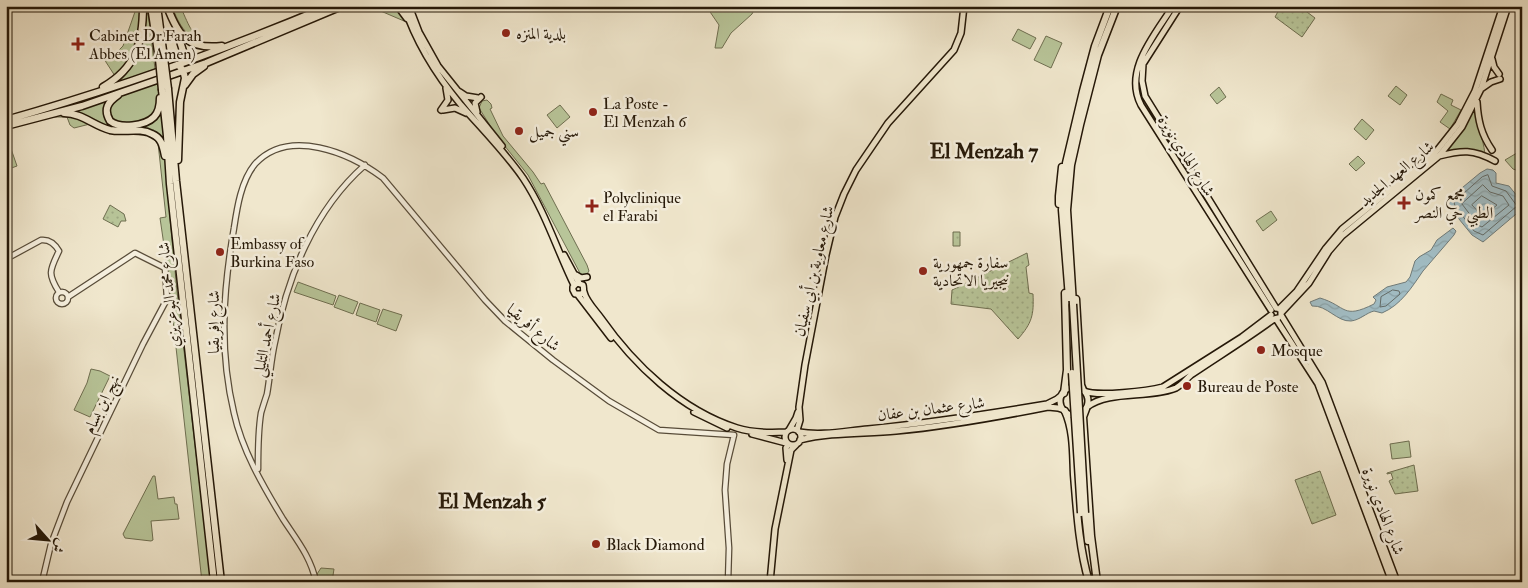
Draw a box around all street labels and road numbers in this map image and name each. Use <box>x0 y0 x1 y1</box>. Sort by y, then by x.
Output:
street label: شارع الهادي نويرة <box>1151 111 1219 201</box>
street label: شارع العهد الجديد <box>1355 137 1440 213</box>
street label: شارع معاوية بن أبي سفيان <box>787 203 842 339</box>
street label: شارع محمد البوعزيزي <box>154 241 187 349</box>
street label: شارع إفريقيا <box>204 290 227 354</box>
street label: شارع أحمد التليلي <box>246 291 291 380</box>
street label: شارع أفريقيا <box>501 298 565 358</box>
street label: نهج ابن بسام <box>79 372 128 439</box>
street label: شارع عثمان بن عفان <box>876 392 986 428</box>
street label: شارع الهادي نويرة <box>1354 465 1409 559</box>

